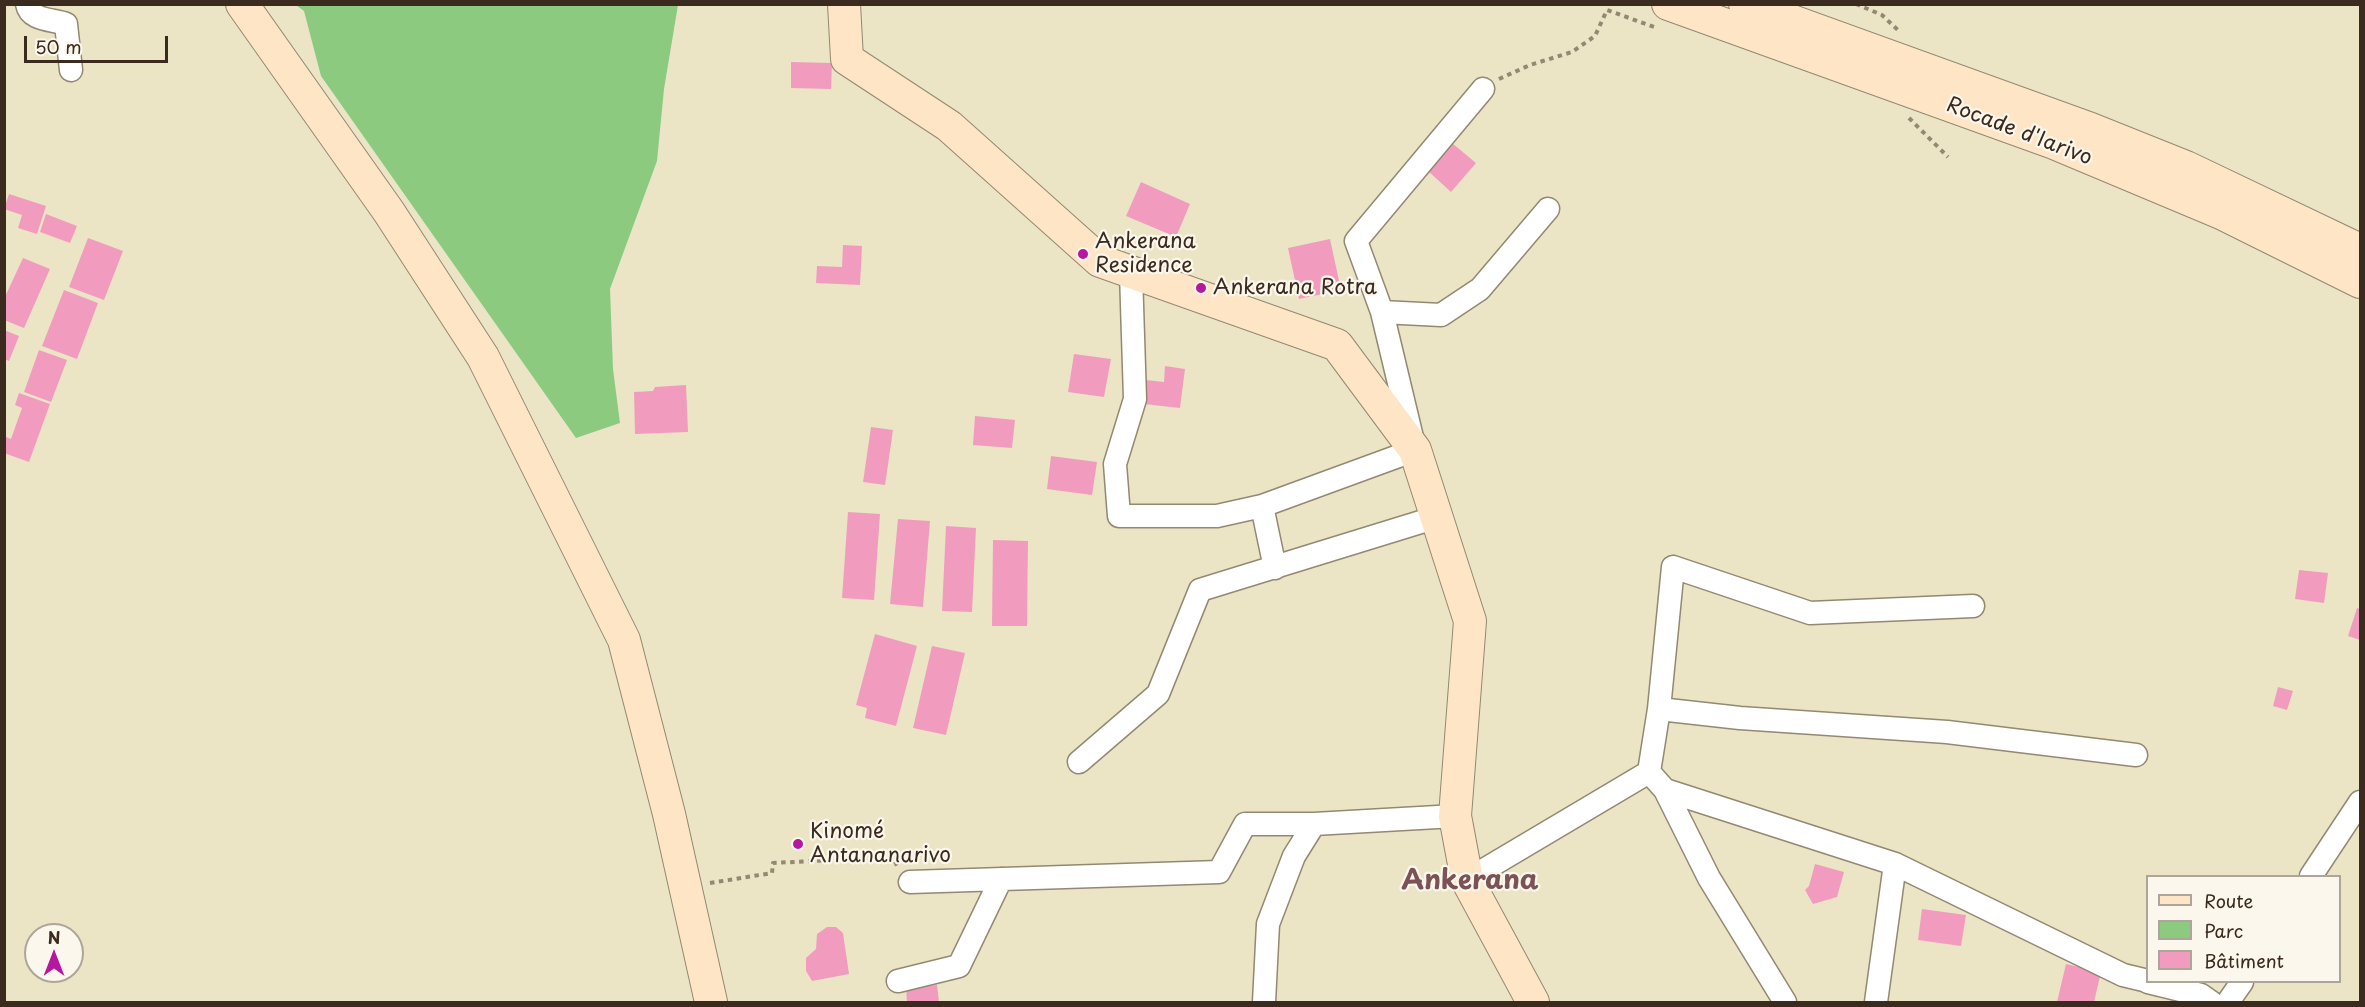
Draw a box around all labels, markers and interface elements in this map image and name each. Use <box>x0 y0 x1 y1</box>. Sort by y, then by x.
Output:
scale bar <box>27 24 171 62</box>
text: 50 m <box>35 33 82 60</box>
street label: Rocade d'Iarivo <box>1943 93 2095 171</box>
place label: Ankerana Residence <box>1095 229 1196 279</box>
marker: Ankerana Residence <box>1076 247 1090 261</box>
place label: Ankerana Rotra <box>1213 275 1377 301</box>
marker: Ankerana Rotra <box>1194 281 1208 295</box>
place label: Kinomé Antananarivo <box>810 819 951 869</box>
marker: Kinomé Antananarivo <box>791 837 805 851</box>
district label: Ankerana <box>1401 866 1539 898</box>
legend <box>2146 875 2341 983</box>
text: Route <box>2204 887 2253 914</box>
text: Parc <box>2204 917 2243 944</box>
north arrow <box>24 923 84 983</box>
text: N <box>48 925 60 949</box>
text: Bâtiment <box>2204 947 2284 974</box>

